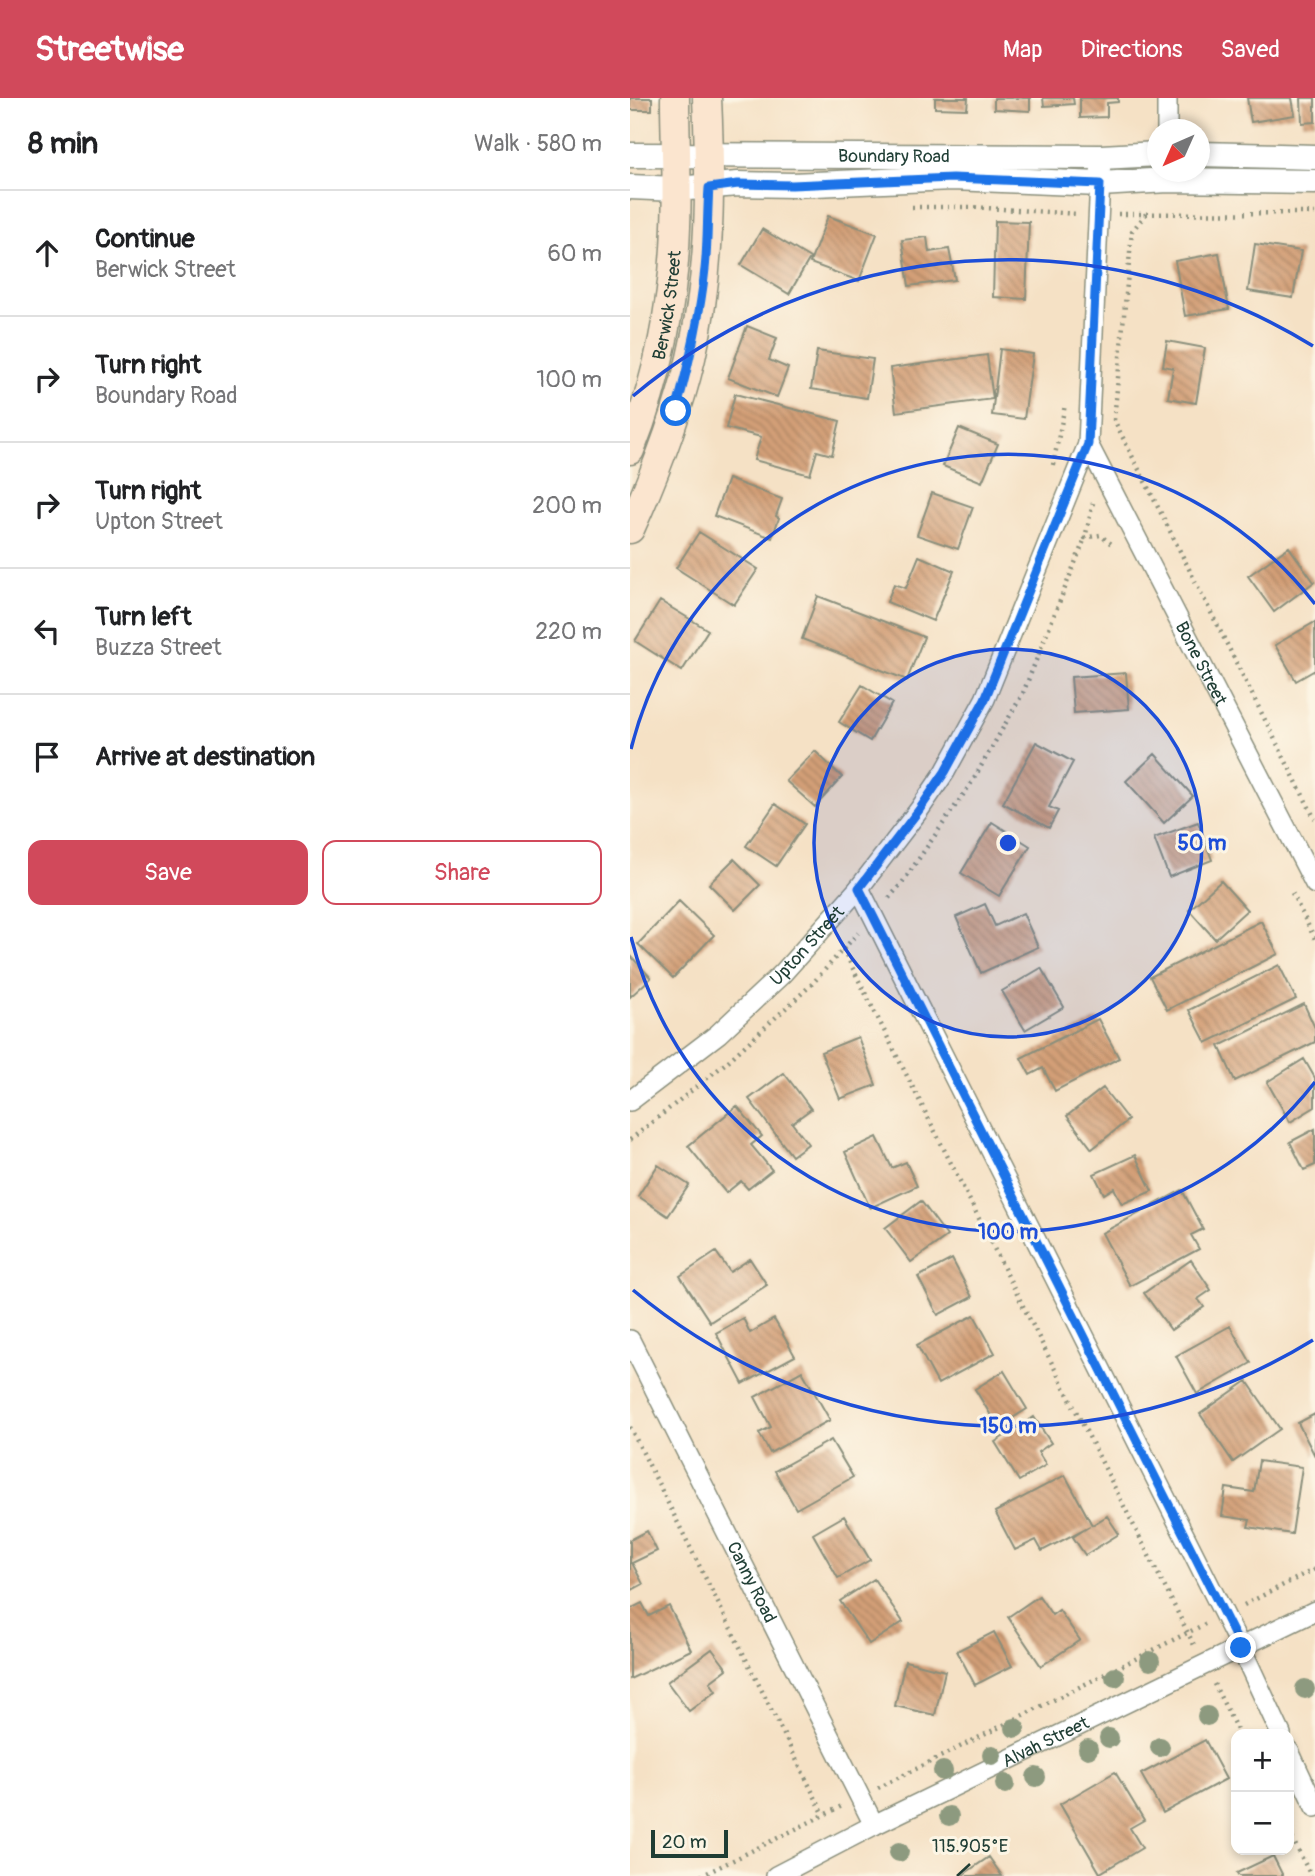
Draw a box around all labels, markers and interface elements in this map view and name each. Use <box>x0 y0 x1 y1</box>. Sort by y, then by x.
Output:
text: Streetwise <box>35 29 184 70</box>
text: Map <box>1003 35 1043 64</box>
text: Directions <box>1081 35 1182 64</box>
text: Saved <box>1220 35 1280 64</box>
north arrow <box>1147 119 1210 182</box>
text: 8 min <box>28 125 98 162</box>
text: Walk · 580 m <box>474 129 602 158</box>
street label: Boundary Road <box>838 145 950 168</box>
text: Continue <box>95 223 195 255</box>
icon: ahead <box>28 234 66 272</box>
text: 60 m <box>547 239 602 268</box>
street label: Berwick Street <box>648 249 687 362</box>
text: Berwick Street <box>95 255 236 284</box>
text: Turn right <box>95 349 201 381</box>
icon: right <box>28 360 66 398</box>
text: 100 m <box>536 365 602 394</box>
text: Boundary Road <box>95 381 238 410</box>
route start <box>660 395 691 426</box>
text: Turn right <box>95 475 201 507</box>
icon: right <box>28 486 66 524</box>
text: 200 m <box>532 491 602 520</box>
text: Upton Street <box>95 507 223 536</box>
text: Turn left <box>95 601 191 633</box>
icon: left <box>28 612 66 650</box>
text: 220 m <box>535 617 602 646</box>
street label: Bone Street <box>1170 618 1232 710</box>
text: Buzza Street <box>95 633 222 662</box>
icon: arrive <box>28 738 66 776</box>
text: Arrive at destination <box>95 741 315 773</box>
text: 50 m <box>1178 830 1227 857</box>
centre of rings <box>996 831 1020 855</box>
button: Save <box>28 840 308 905</box>
button: Share <box>322 840 602 905</box>
street label: Upton Street <box>765 901 850 991</box>
text: 100 m <box>978 1219 1038 1246</box>
text: 150 m <box>979 1413 1037 1440</box>
street label: Canny Road <box>721 1538 781 1627</box>
route end <box>1225 1632 1256 1663</box>
street label: Alvah Street <box>998 1711 1093 1773</box>
map controls <box>1231 1729 1294 1855</box>
button: + <box>1231 1729 1294 1792</box>
button: − <box>1231 1792 1294 1855</box>
scale bar <box>651 1827 728 1859</box>
text: 20 m <box>662 1830 707 1854</box>
text: 115.905°E <box>932 1835 1008 1858</box>

